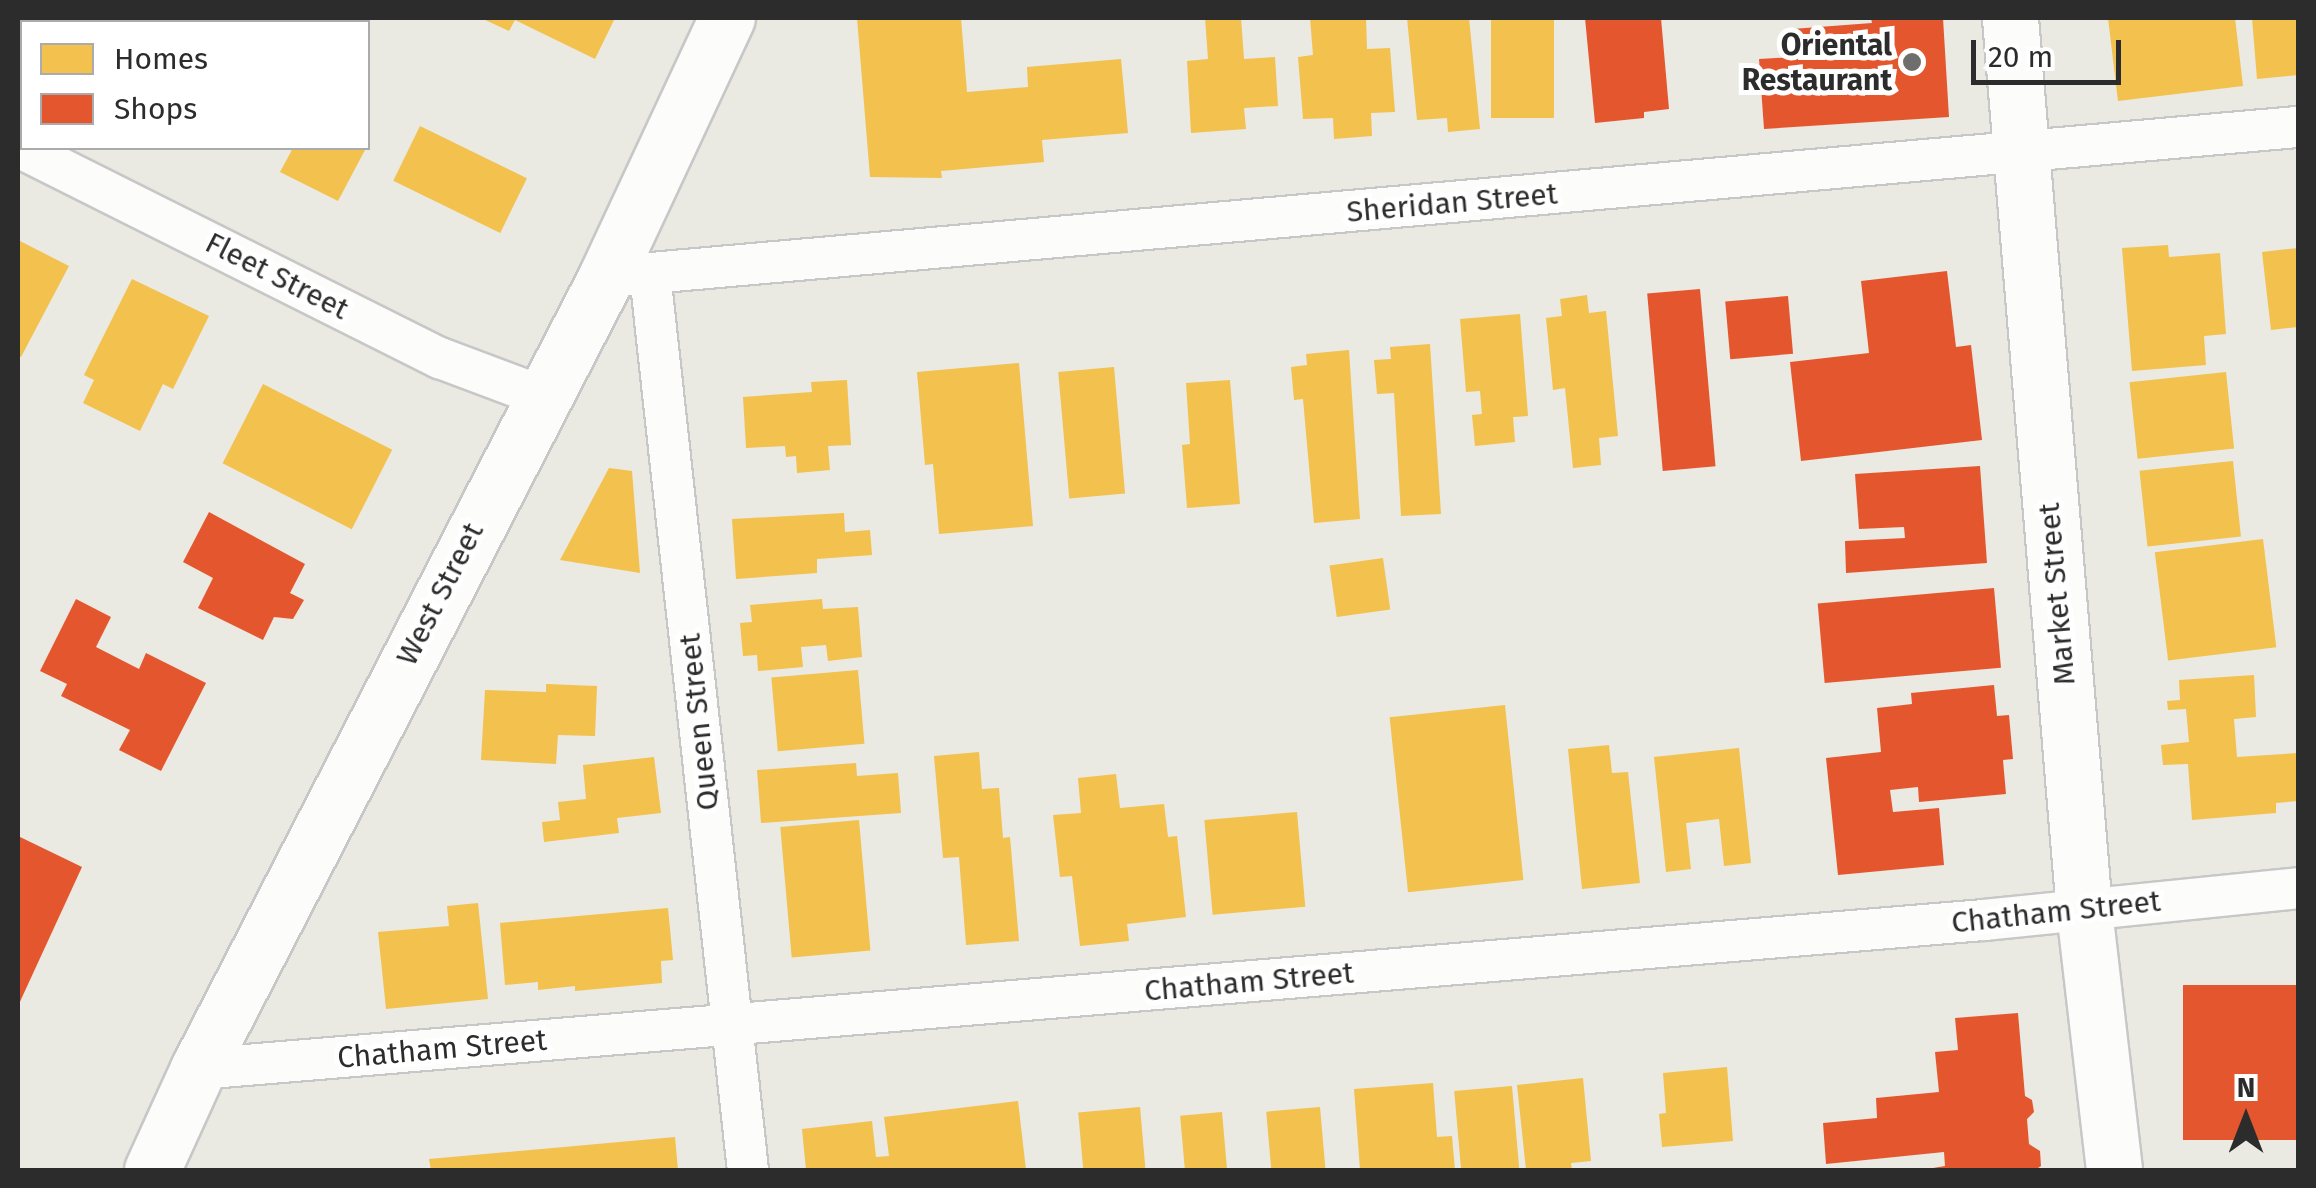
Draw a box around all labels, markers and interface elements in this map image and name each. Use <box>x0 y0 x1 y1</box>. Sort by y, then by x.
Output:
legend <box>20 20 370 150</box>
scale bar <box>1976 20 2126 82</box>
place label: Oriental Restaurant <box>1742 27 1892 98</box>
text: 20 m <box>1988 39 2053 75</box>
text: Homes <box>114 41 208 77</box>
marker: Oriental Restaurant <box>1901 51 1923 73</box>
text: Shops <box>114 91 197 127</box>
street label: Sheridan Street <box>1345 176 1559 230</box>
street label: Fleet Street <box>199 225 355 327</box>
street label: Market Street <box>2031 501 2083 687</box>
street label: West Street <box>389 517 491 671</box>
street label: Queen Street <box>672 632 726 812</box>
street label: Chatham Street <box>1950 883 2162 941</box>
street label: Chatham Street <box>1143 955 1355 1009</box>
street label: Chatham Street <box>336 1022 548 1076</box>
north arrow <box>2196 1068 2296 1168</box>
text: N <box>2237 1071 2255 1104</box>

